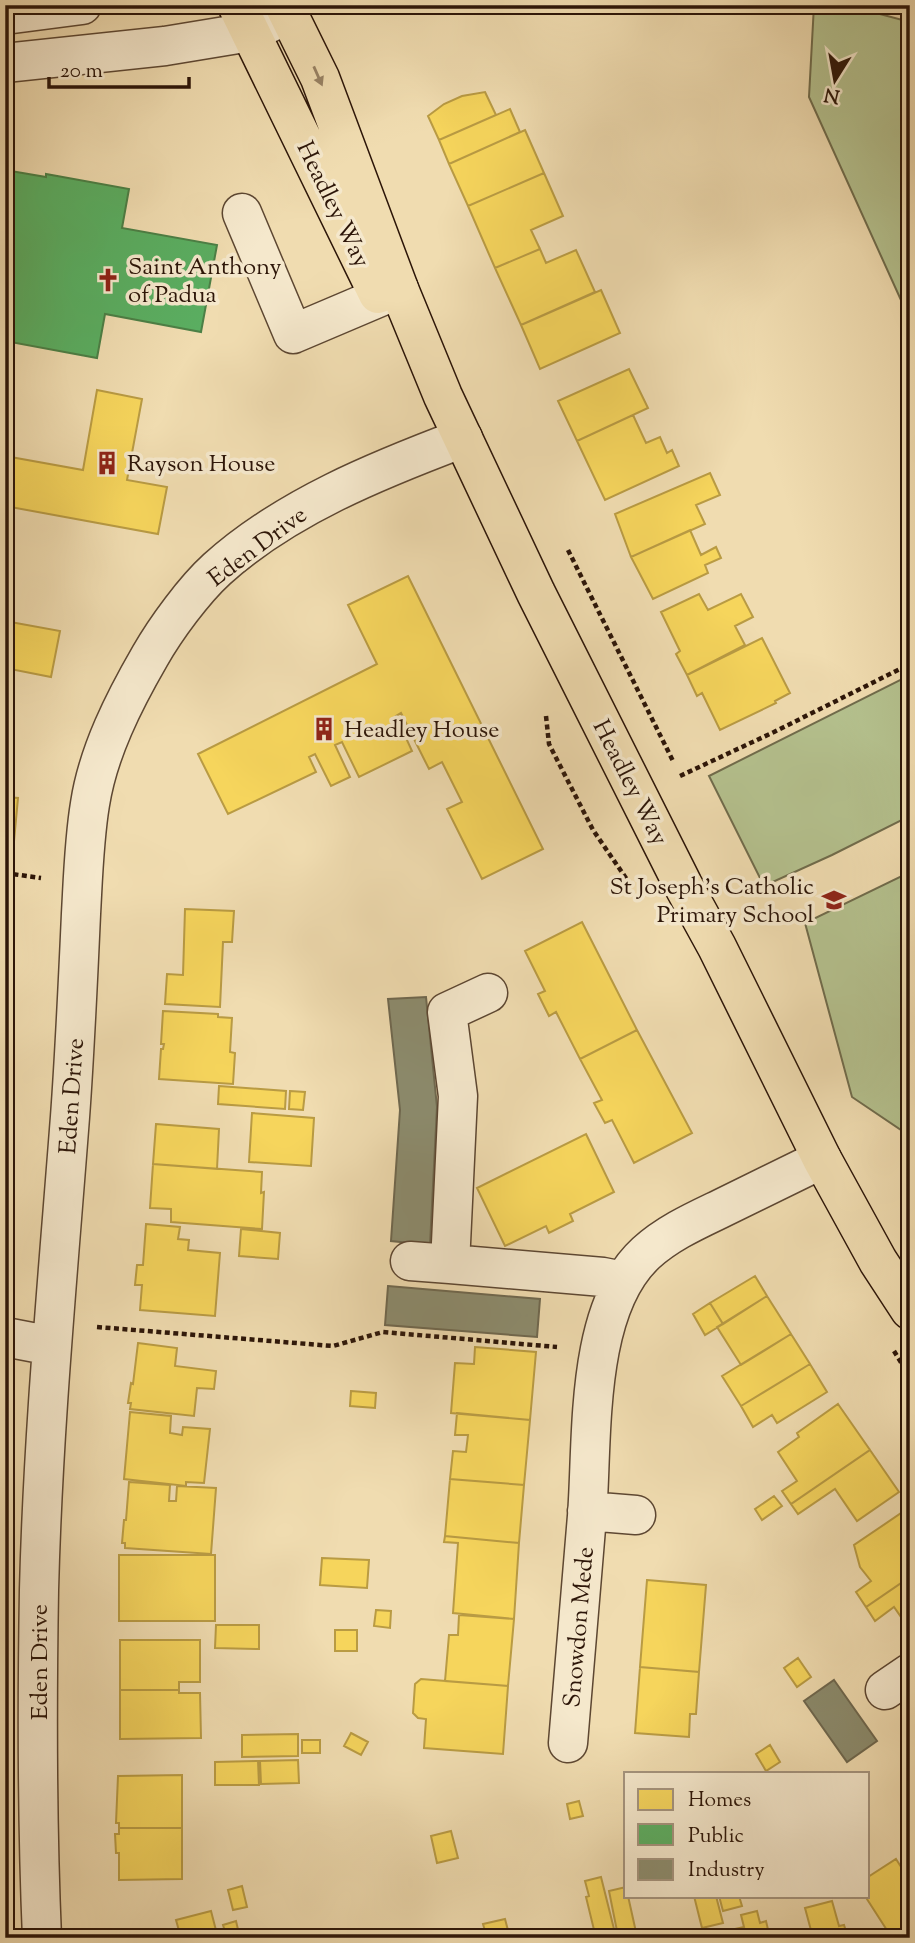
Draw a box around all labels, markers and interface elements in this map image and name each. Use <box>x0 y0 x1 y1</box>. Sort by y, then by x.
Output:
scale bar <box>49 46 189 90</box>
north arrow <box>800 46 870 116</box>
text: 20 m <box>60 57 103 87</box>
one-way arrow <box>312 66 324 86</box>
text: N <box>822 80 842 109</box>
street label: Headley Way <box>287 136 377 274</box>
place label: Saint Anthony of Padua <box>128 251 282 313</box>
church icon: Saint Anthony of Padua <box>94 266 122 294</box>
place label: Rayson House <box>127 448 275 482</box>
building icon: Rayson House <box>93 449 121 477</box>
street label: Eden Drive <box>202 499 315 596</box>
place label: Headley House <box>344 714 499 748</box>
street label: Headley Way <box>583 714 675 852</box>
building icon: Headley House <box>310 715 338 743</box>
place label: St Joseph's Catholic Primary School <box>610 871 814 933</box>
school or university icon: St Joseph's Catholic Primary School <box>820 886 848 914</box>
street label: Eden Drive <box>52 1037 94 1155</box>
street label: Snowdon Mede <box>556 1545 604 1709</box>
street label: Eden Drive <box>24 1604 58 1720</box>
legend <box>624 1772 870 1898</box>
text: Homes <box>688 1786 751 1816</box>
text: Public <box>688 1822 744 1852</box>
text: Industry <box>688 1856 765 1886</box>

